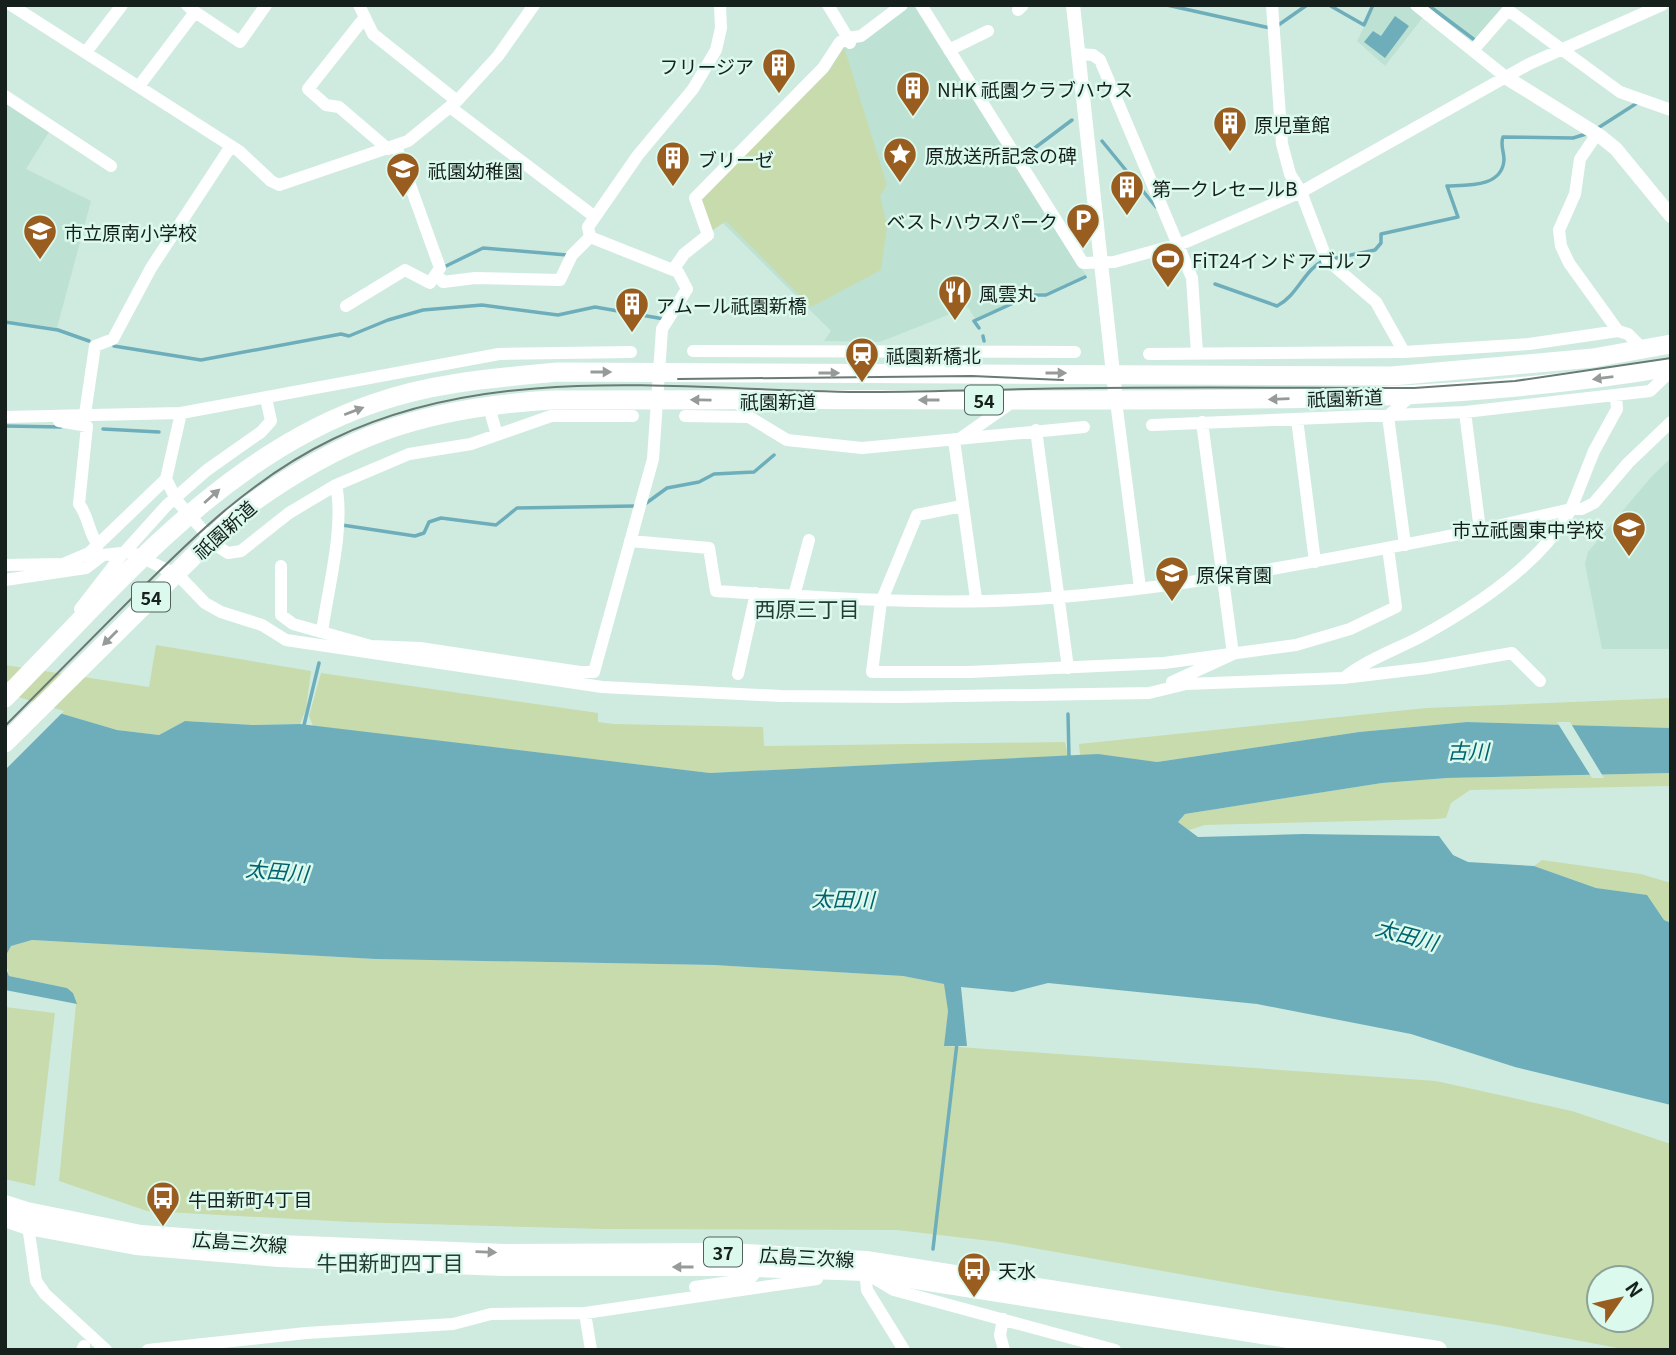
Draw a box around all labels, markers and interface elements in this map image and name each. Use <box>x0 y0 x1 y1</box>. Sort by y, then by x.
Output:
building icon: フリージア <box>760 46 798 95</box>
place label: フリージア <box>659 52 754 79</box>
building icon: NHK 祇園クラブハウス <box>894 69 932 118</box>
place label: NHK 祇園クラブハウス <box>937 75 1133 102</box>
building icon: 原児童館 <box>1211 104 1249 153</box>
place label: 原児童館 <box>1254 110 1330 137</box>
place icon: 原放送所記念の碑 <box>881 135 919 184</box>
building icon: ブリーゼ <box>654 139 692 188</box>
place label: 原放送所記念の碑 <box>925 141 1077 168</box>
place label: ブリーゼ <box>698 145 774 172</box>
school or university icon: 祇園幼稚園 <box>384 150 422 199</box>
place label: 祇園幼稚園 <box>428 156 523 183</box>
building icon: 第一クレセールB <box>1108 168 1146 217</box>
place label: 第一クレセールB <box>1152 174 1297 201</box>
parking icon: ベストハウスパーク <box>1064 201 1102 250</box>
place label: ベストハウスパーク <box>887 207 1058 234</box>
school or university icon: 市立原南小学校 <box>21 212 59 261</box>
place label: 市立原南小学校 <box>64 218 197 245</box>
sports icon: FiT24インドアゴルフ <box>1149 240 1187 289</box>
place label: FiT24インドアゴルフ <box>1192 246 1373 273</box>
restaurant icon: 風雲丸 <box>936 273 974 322</box>
place label: 風雲丸 <box>979 279 1036 306</box>
building icon: アムール祇園新橋 <box>613 285 651 334</box>
place label: アムール祇園新橋 <box>656 291 807 318</box>
station icon: 祗園新橋北 <box>843 335 881 384</box>
place label: 祗園新橋北 <box>886 341 981 368</box>
one-way arrow <box>591 366 613 378</box>
one-way arrow <box>818 367 840 379</box>
one-way arrow <box>1046 367 1068 378</box>
one-way arrow <box>1592 373 1614 384</box>
street label: 祇園新道 <box>1307 382 1383 412</box>
road number: 54 <box>965 386 1003 414</box>
street label: 祇園新道 <box>740 387 816 414</box>
one-way arrow <box>690 394 712 405</box>
one-way arrow <box>918 394 940 406</box>
one-way arrow <box>1268 394 1290 405</box>
one-way arrow <box>344 405 365 416</box>
one-way arrow <box>203 489 220 505</box>
street label: 祇園新道 <box>187 494 261 564</box>
school or university icon: 市立祇園東中学校 <box>1610 509 1648 558</box>
place label: 市立祇園東中学校 <box>1452 515 1604 542</box>
school or university icon: 原保育園 <box>1153 554 1191 603</box>
place label: 原保育園 <box>1196 560 1272 587</box>
road number: 54 <box>132 582 170 612</box>
district label: 西原三丁目 <box>755 593 860 623</box>
one-way arrow <box>102 630 119 646</box>
water label: 古川 <box>1447 735 1491 765</box>
water label: 太田川 <box>244 852 312 888</box>
water label: 太田川 <box>811 882 877 914</box>
water label: 太田川 <box>1373 911 1443 957</box>
bus stop icon: 牛田新町4丁目 <box>144 1179 182 1228</box>
place label: 牛田新町4丁目 <box>188 1185 313 1212</box>
street label: 広島三次線 <box>192 1224 288 1258</box>
road number: 37 <box>704 1238 742 1266</box>
street label: 広島三次線 <box>759 1240 855 1272</box>
district label: 牛田新町四丁目 <box>317 1247 464 1277</box>
one-way arrow <box>475 1247 497 1258</box>
bus stop icon: 天水 <box>955 1250 993 1299</box>
place label: 天水 <box>998 1256 1036 1283</box>
one-way arrow <box>672 1261 694 1273</box>
north arrow <box>1585 1264 1655 1334</box>
text: N <box>1620 1275 1651 1302</box>

